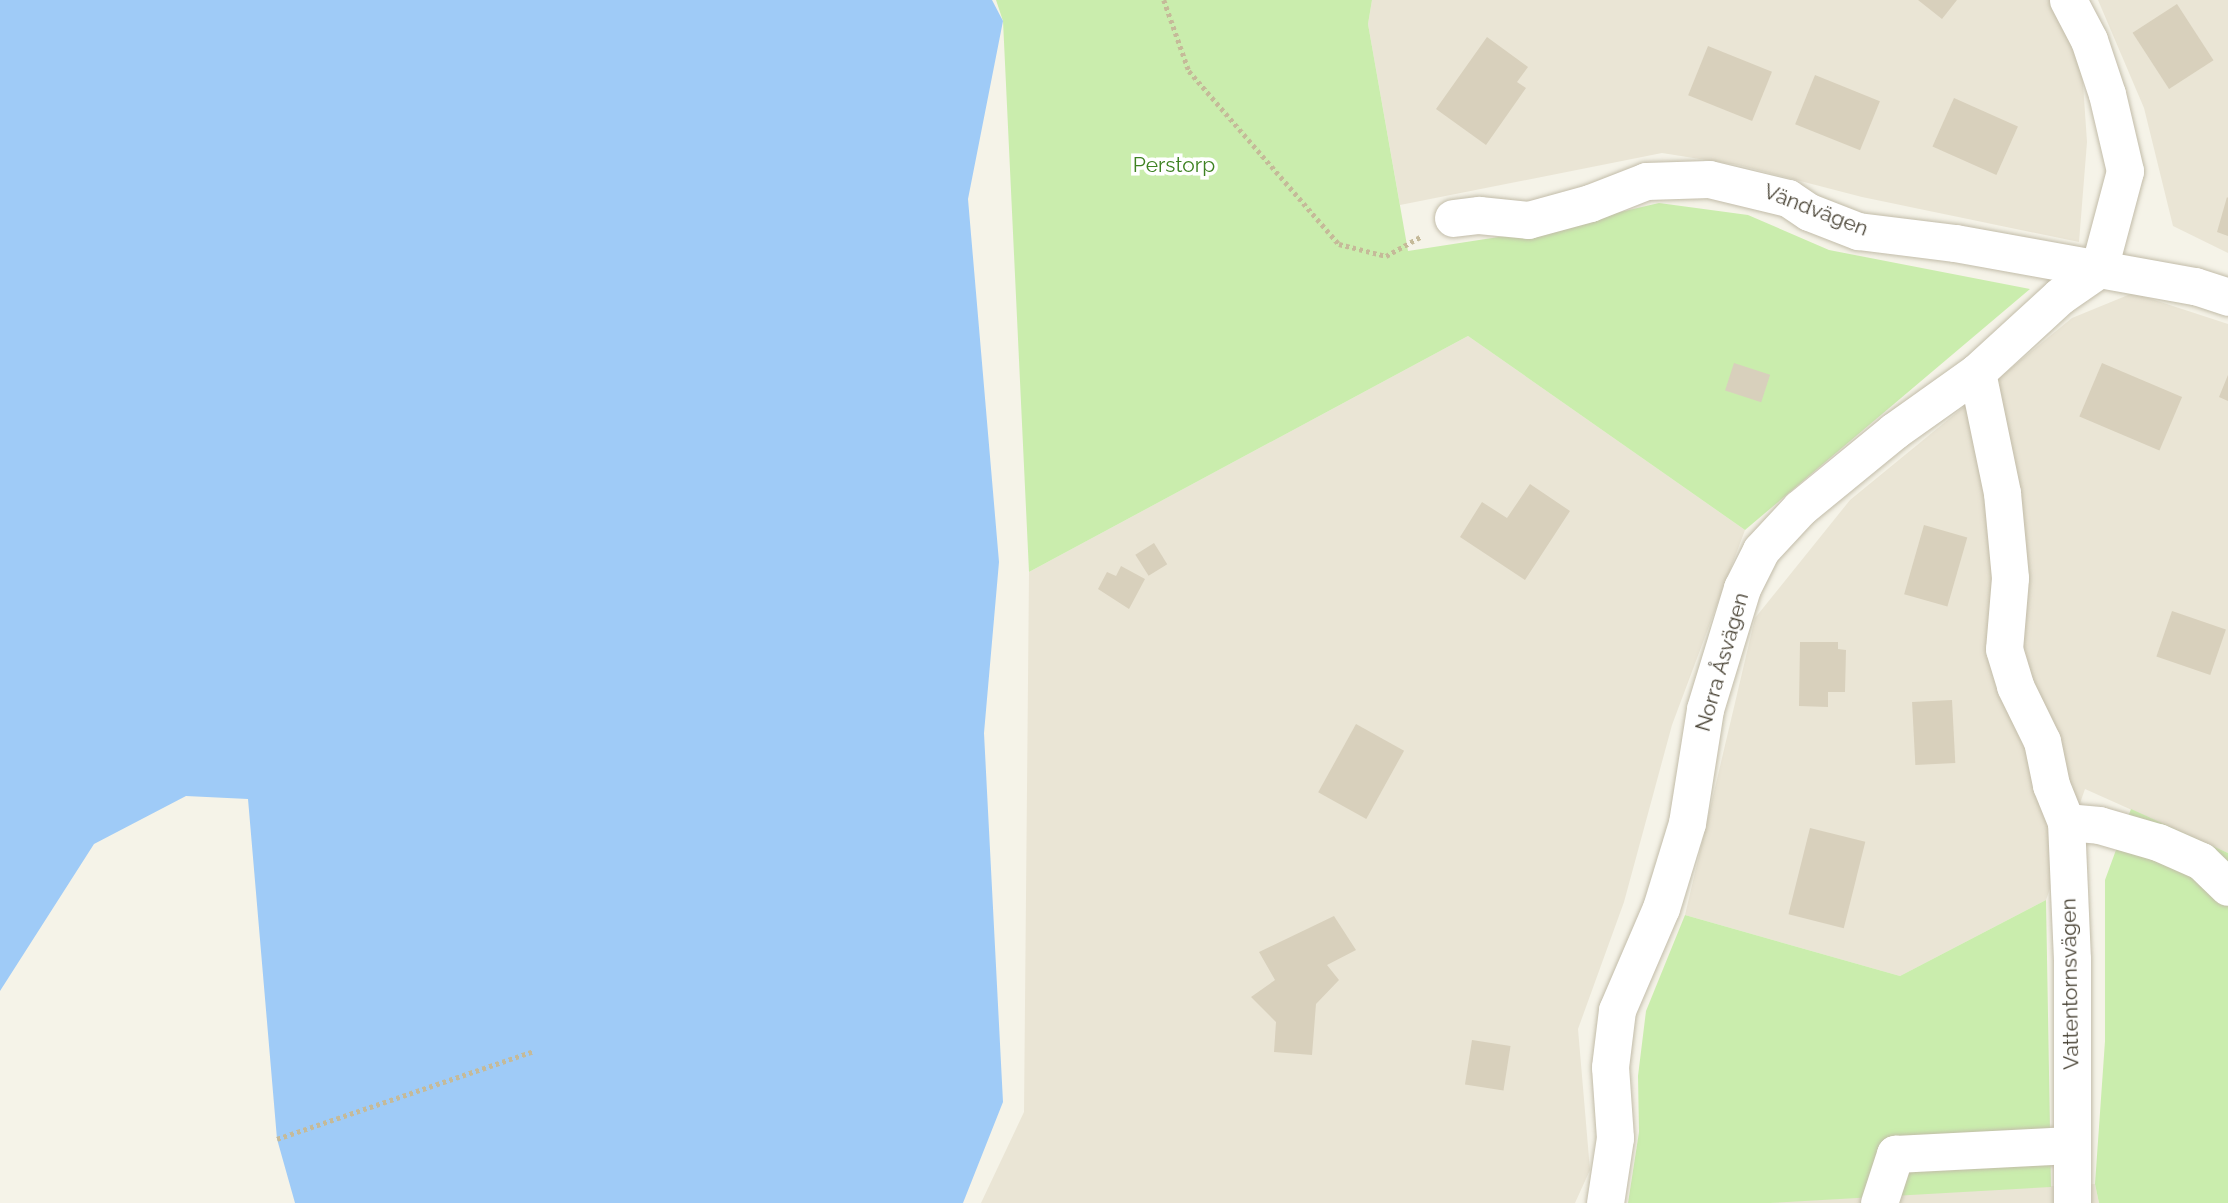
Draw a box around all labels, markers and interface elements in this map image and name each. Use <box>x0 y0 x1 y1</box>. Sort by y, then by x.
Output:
park label: Perstorp <box>1133 152 1215 178</box>
street label: Vändvägen <box>1760 179 1872 241</box>
street label: Norra Åsvägen <box>1690 589 1754 735</box>
street label: Vattentornsvägen <box>2056 898 2084 1070</box>

